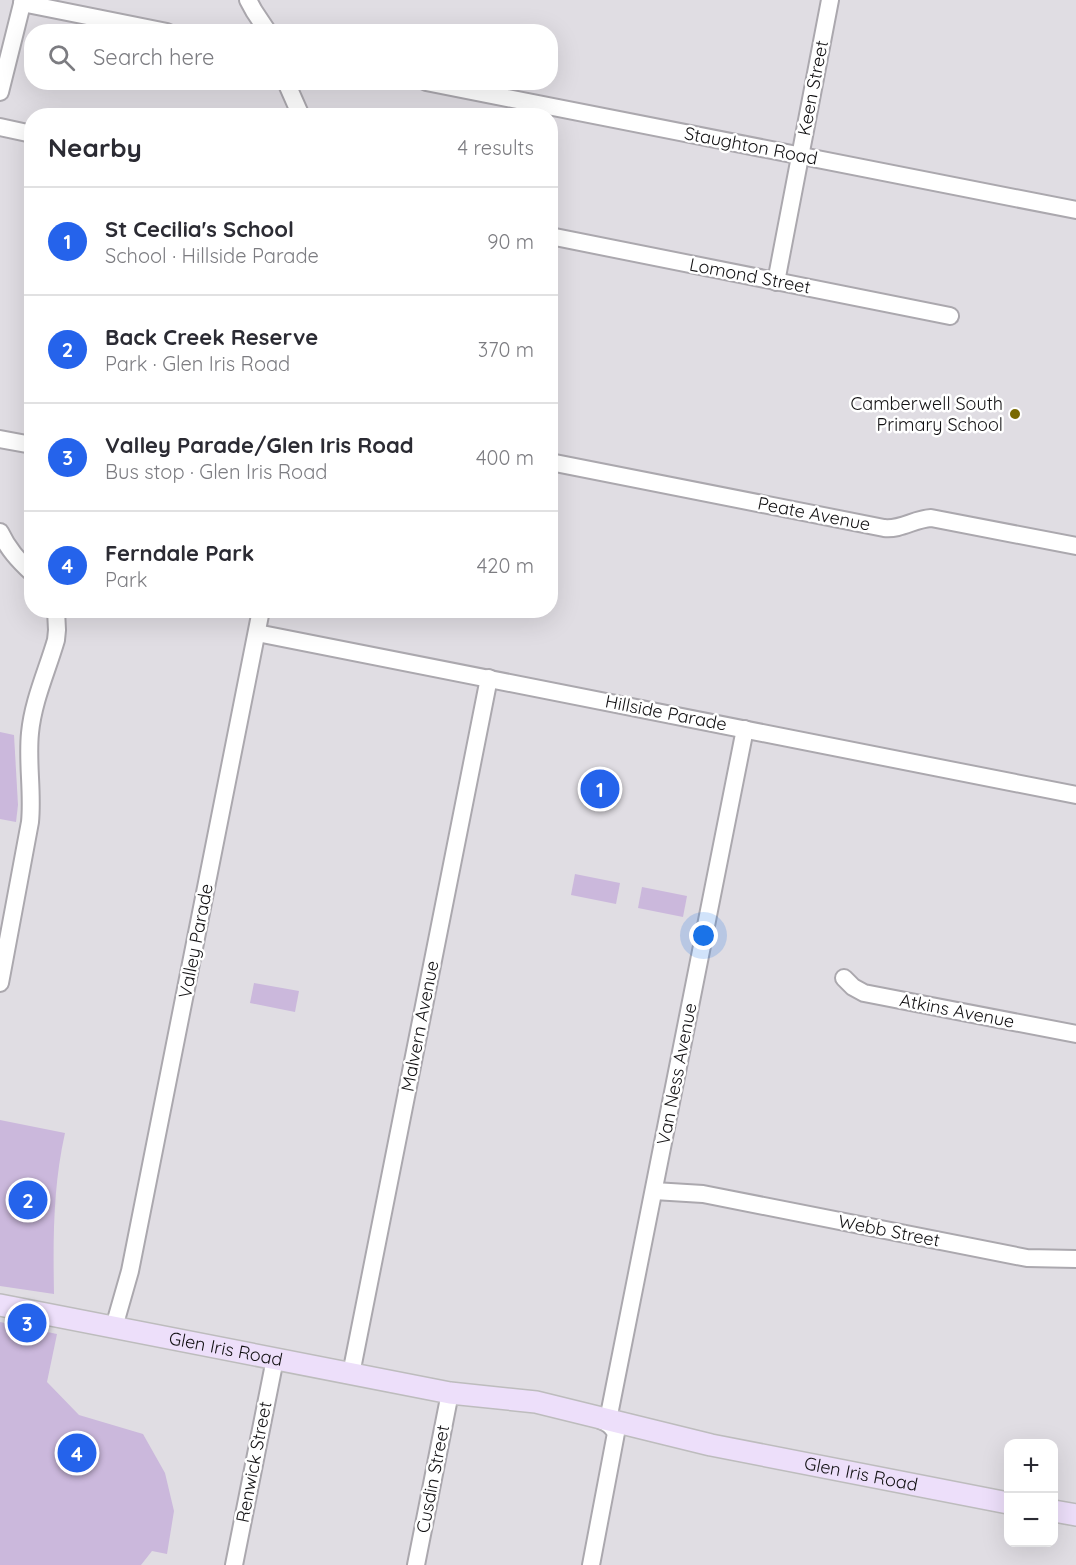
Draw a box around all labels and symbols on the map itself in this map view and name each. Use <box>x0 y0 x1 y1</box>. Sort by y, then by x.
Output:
street label: Keen Street <box>792 38 833 138</box>
street label: Staughton Road <box>682 121 820 170</box>
street label: Lomond Street <box>687 252 813 299</box>
place label: Camberwell South Primary School <box>851 392 1003 436</box>
marker: Camberwell South Primary School <box>1008 407 1022 421</box>
street label: Peate Avenue <box>756 491 872 536</box>
street label: Hillside Parade <box>603 689 729 736</box>
pin: 1 <box>580 766 620 812</box>
street label: Valley Parade <box>173 882 218 1000</box>
your location <box>689 921 718 950</box>
street label: Malvern Avenue <box>396 958 443 1093</box>
street label: Atkins Avenue <box>898 988 1016 1033</box>
street label: Van Ness Avenue <box>651 1001 702 1147</box>
pin: 2 <box>9 1178 48 1222</box>
street label: Webb Street <box>836 1209 942 1252</box>
pin: 3 <box>8 1300 46 1346</box>
street label: Glen Iris Road <box>167 1326 285 1371</box>
street label: Renwick Street <box>230 1399 277 1524</box>
street label: Cusdin Street <box>411 1423 454 1535</box>
pin: 4 <box>58 1430 97 1476</box>
street label: Glen Iris Road <box>802 1451 920 1496</box>

